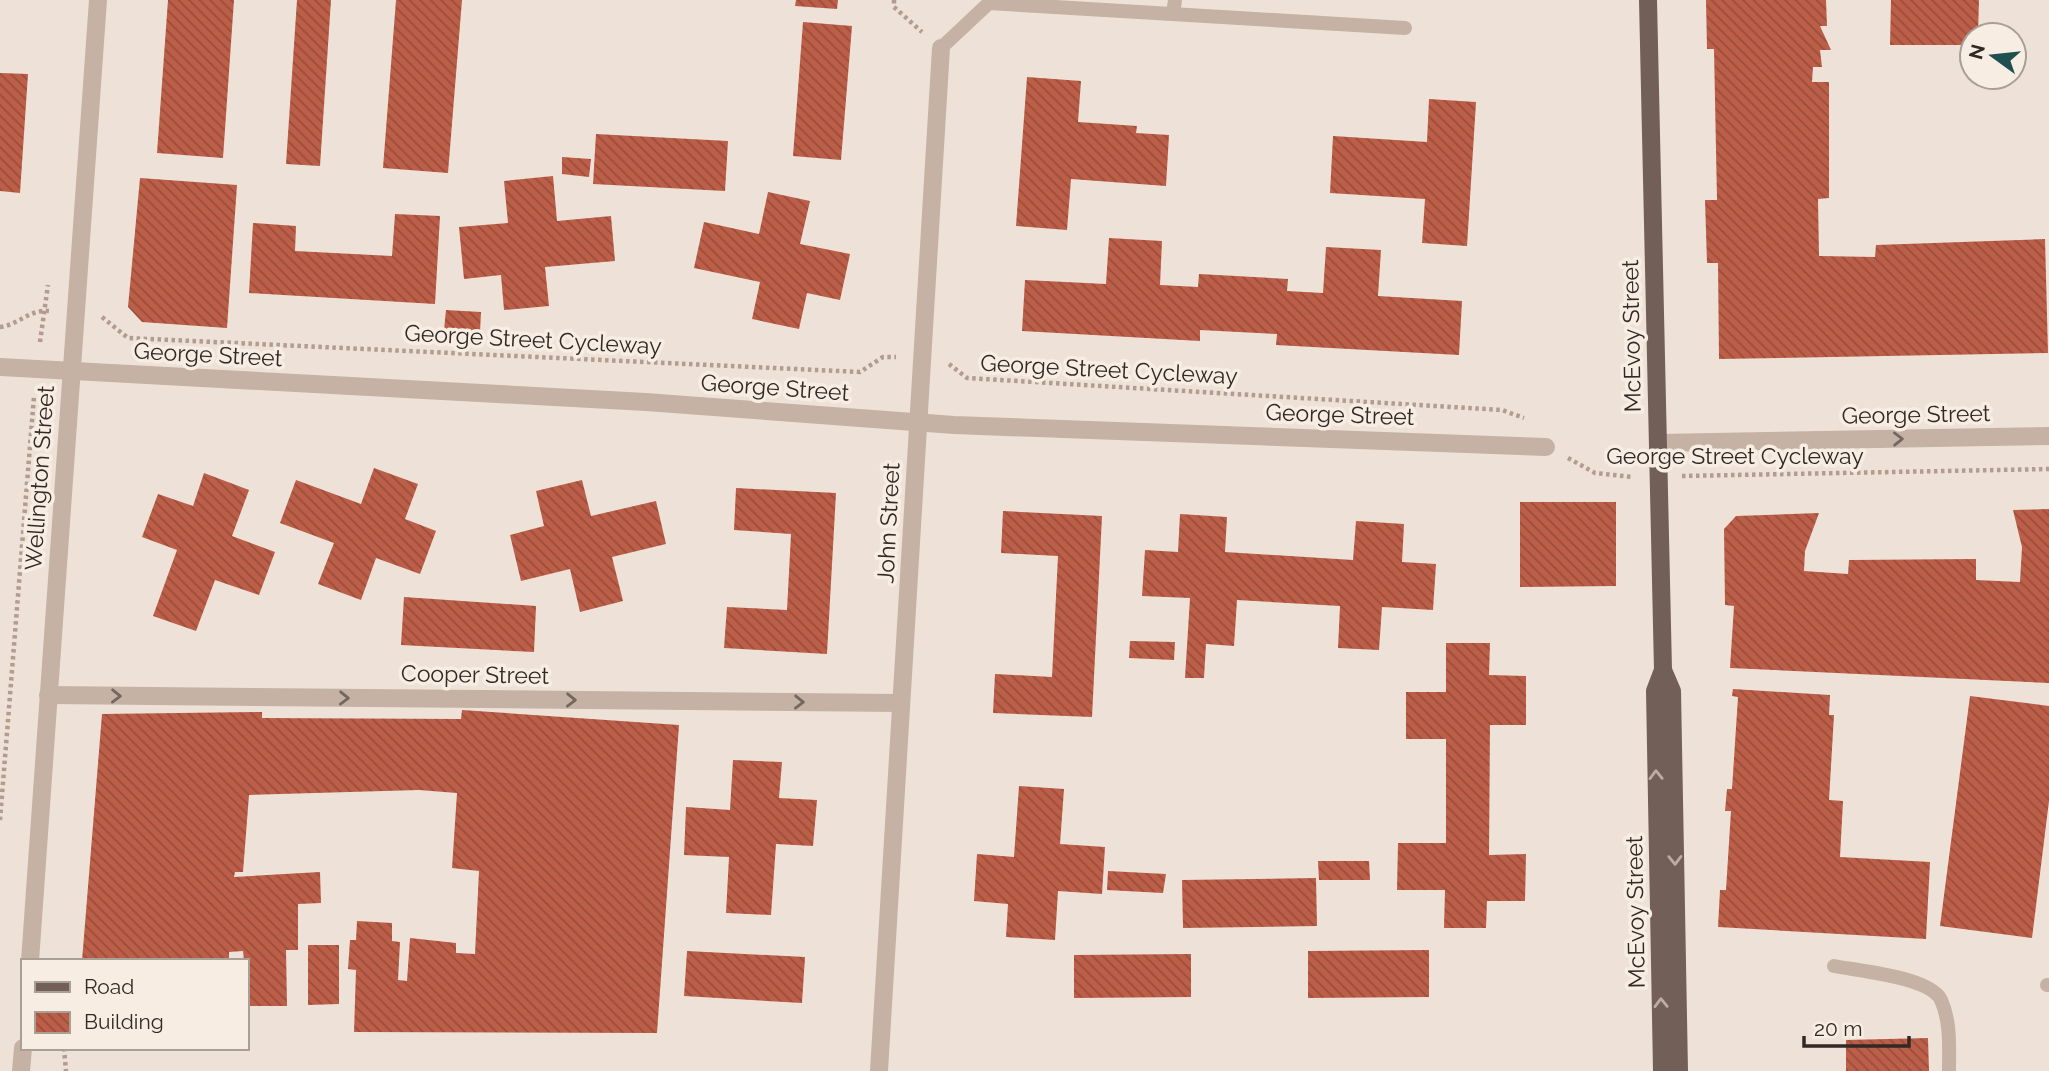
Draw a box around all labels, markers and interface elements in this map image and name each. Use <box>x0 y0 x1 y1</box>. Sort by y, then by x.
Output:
north arrow <box>1958 21 2028 91</box>
text: N <box>1964 42 1989 61</box>
street label: McEvoy Street <box>1616 259 1646 413</box>
street label: George Street Cycleway <box>404 319 662 359</box>
street label: George Street <box>133 337 283 371</box>
street label: George Street Cycleway <box>980 349 1238 389</box>
street label: George Street <box>700 368 850 406</box>
street label: Wellington Street <box>19 384 59 571</box>
street label: George Street <box>1265 398 1415 430</box>
street label: George Street <box>1841 399 1991 429</box>
one-way arrow <box>1893 431 1904 446</box>
street label: George Street Cycleway <box>1606 442 1864 469</box>
street label: John Street <box>871 462 905 584</box>
street label: Cooper Street <box>401 659 550 689</box>
one-way arrow <box>111 688 122 704</box>
one-way arrow <box>339 690 349 706</box>
one-way arrow <box>566 692 577 708</box>
one-way arrow <box>794 694 804 710</box>
one-way arrow <box>1649 770 1664 781</box>
street label: McEvoy Street <box>1620 835 1650 989</box>
one-way arrow <box>1667 854 1682 865</box>
legend <box>21 959 248 1050</box>
text: Road <box>84 974 134 999</box>
one-way arrow <box>1653 997 1669 1008</box>
scale bar <box>1804 1004 1909 1048</box>
text: Building <box>84 1009 164 1034</box>
text: 20 m <box>1814 1016 1862 1041</box>

